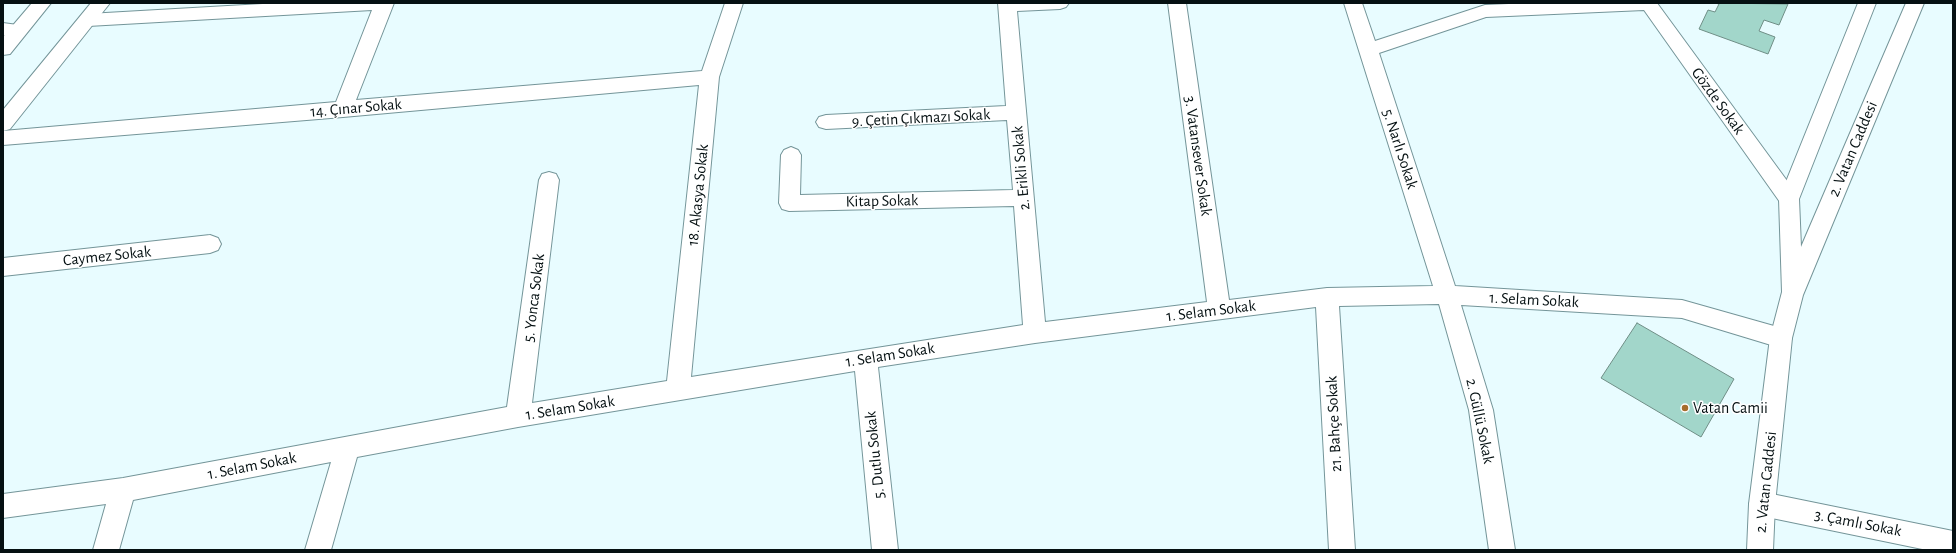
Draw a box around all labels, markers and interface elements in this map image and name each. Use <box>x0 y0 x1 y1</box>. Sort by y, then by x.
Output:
street label: Gözde Sokak <box>1687 64 1749 138</box>
street label: 14. Çınar Sokak <box>309 94 403 122</box>
street label: 3. Vatansever Sokak <box>1180 95 1216 217</box>
street label: 2. Vatan Caddesi <box>1824 98 1882 200</box>
street label: 9. Çetin Çıkmazı Sokak <box>851 105 991 131</box>
street label: 5. Narlı Sokak <box>1378 106 1422 192</box>
street label: 2. Erikli Sokak <box>1008 125 1034 211</box>
street label: 18. Akasya Sokak <box>683 143 713 247</box>
street label: Kitap Sokak <box>846 191 918 211</box>
street label: Caymez Sokak <box>62 242 152 270</box>
street label: 5. Yonca Sokak <box>519 253 549 343</box>
street label: 1. Selam Sokak <box>1489 288 1579 312</box>
street label: 1. Selam Sokak <box>1165 296 1257 326</box>
street label: 1. Selam Sokak <box>844 338 936 372</box>
street label: 21. Bahçe Sokak <box>1322 375 1346 473</box>
street label: 2. Güllü Sokak <box>1462 377 1498 465</box>
street label: 1. Selam Sokak <box>524 391 616 425</box>
place label: Vatan Camii <box>1693 398 1768 418</box>
marker: Vatan Camii <box>1680 403 1690 413</box>
street label: 5. Dutlu Sokak <box>861 410 889 500</box>
street label: 2. Vatan Caddesi <box>1751 430 1781 534</box>
street label: 1. Selam Sokak <box>206 448 298 484</box>
street label: 3. Çamlı Sokak <box>1813 505 1903 541</box>

